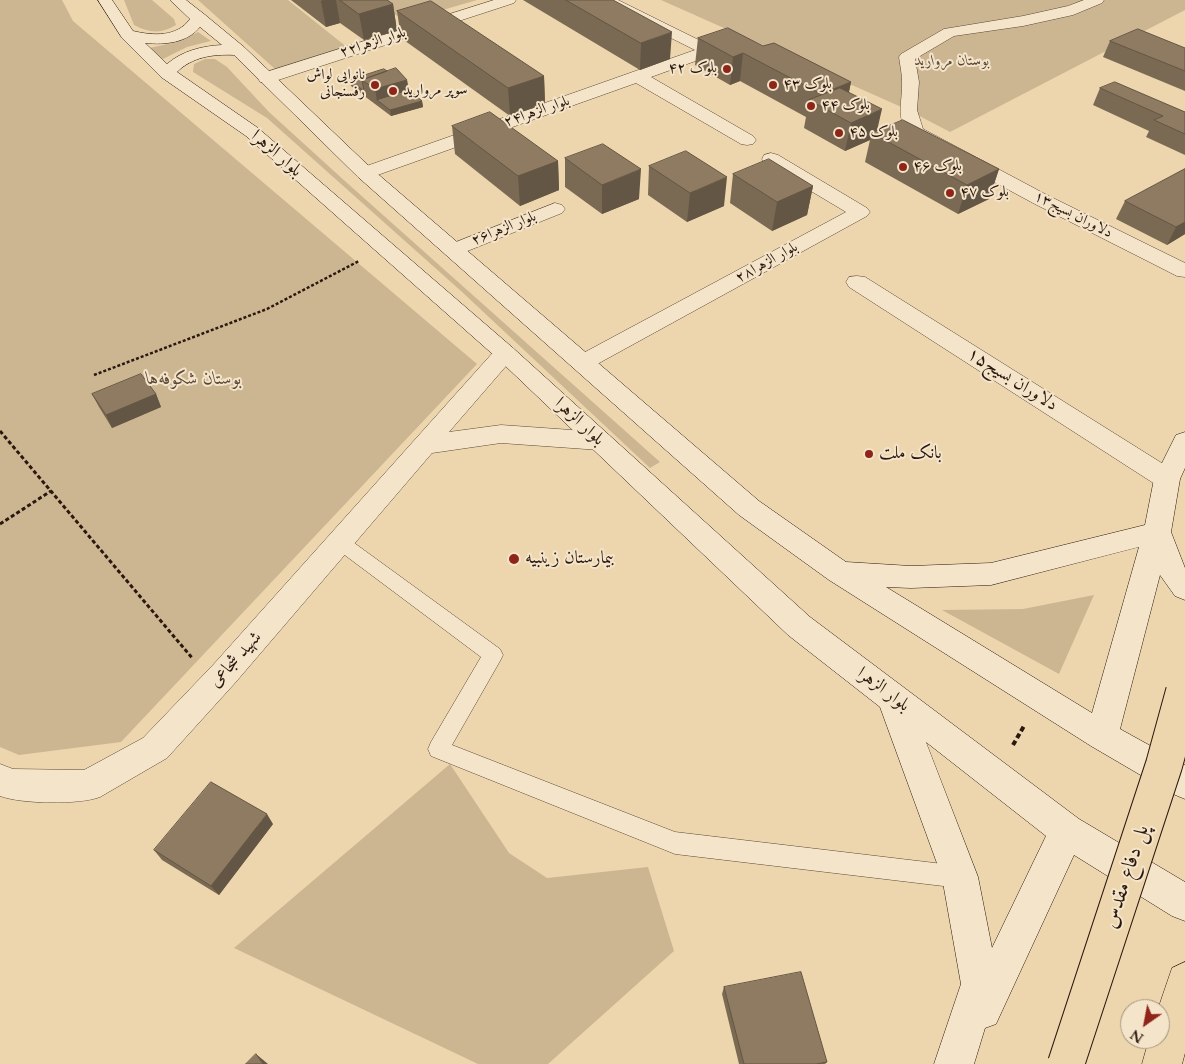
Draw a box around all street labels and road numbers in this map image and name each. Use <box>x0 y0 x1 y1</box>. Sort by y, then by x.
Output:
street label: بلوار الزهرا۲۲ <box>338 24 408 62</box>
street label: بلوار الزهرا۲۴ <box>502 92 572 132</box>
street label: بلوار الزهرا <box>246 126 306 182</box>
street label: دلاوران بسیج۱۳ <box>1031 188 1115 242</box>
street label: بلوار الزهرا۲۶ <box>469 208 539 250</box>
street label: بلوار الزهرا۲۸ <box>733 239 801 287</box>
street label: دلاوران بسیج۱۵ <box>963 344 1061 416</box>
street label: بلوار الزهرا <box>549 393 609 451</box>
street label: شهید شجاعی <box>205 627 267 693</box>
street label: بلوار الزهرا <box>852 663 914 717</box>
street label: پل دفاع مقدس <box>1098 822 1156 932</box>

